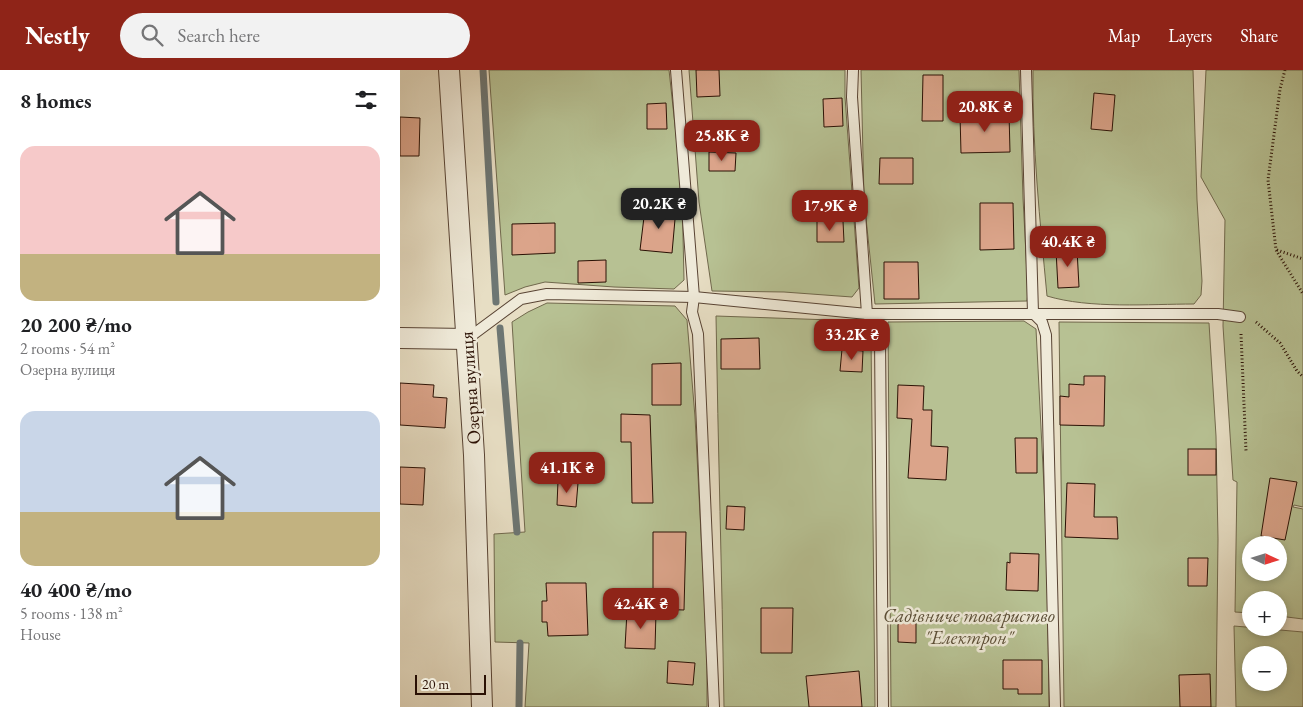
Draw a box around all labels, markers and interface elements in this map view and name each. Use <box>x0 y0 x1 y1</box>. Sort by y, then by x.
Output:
search box <box>120 13 470 58</box>
text: Nestly <box>25 20 90 51</box>
icon: search <box>138 21 166 49</box>
text: Search here <box>178 23 260 48</box>
text: Map <box>1108 24 1140 47</box>
text: Layers <box>1168 24 1212 47</box>
text: Share <box>1240 24 1278 47</box>
icon: filters <box>352 86 380 114</box>
text: 8 homes <box>20 87 92 114</box>
pin: 20.8K ₴ <box>939 90 1031 133</box>
text: 20.8K ₴ <box>958 96 1012 117</box>
pin: 25.8K ₴ <box>676 119 768 162</box>
text: 25.8K ₴ <box>695 125 749 146</box>
icon: home <box>155 178 245 268</box>
pin: 20.2K ₴ <box>613 188 705 230</box>
pin: 17.9K ₴ <box>784 190 876 232</box>
text: 20.2K ₴ <box>632 193 686 214</box>
text: 17.9K ₴ <box>803 195 857 216</box>
pin: 40.4K ₴ <box>1022 226 1114 268</box>
text: 40.4K ₴ <box>1041 231 1095 252</box>
text: 20 200 ₴/mo <box>20 311 132 338</box>
pin: 33.2K ₴ <box>806 318 898 361</box>
text: 33.2K ₴ <box>825 324 879 345</box>
street label: Озерна вулиця <box>454 330 486 445</box>
text: 2 rooms · 54 m² <box>20 338 115 359</box>
text: Озерна вулиця <box>20 359 115 380</box>
icon: home <box>155 443 245 533</box>
pin: 41.1K ₴ <box>521 452 613 494</box>
text: 41.1K ₴ <box>540 457 594 478</box>
north arrow <box>1242 536 1288 581</box>
map controls <box>1242 536 1287 691</box>
text: 40 400 ₴/mo <box>20 576 132 603</box>
pin: 42.4K ₴ <box>595 588 687 630</box>
button: + <box>1242 591 1287 636</box>
text: 42.4K ₴ <box>614 593 668 614</box>
text: 5 rooms · 138 m² <box>20 603 123 624</box>
park label: Садівниче товариство "Електрон" <box>883 603 1055 650</box>
text: House <box>20 624 61 645</box>
button: − <box>1242 646 1287 691</box>
scale bar <box>415 672 486 695</box>
text: 20 m <box>422 675 449 693</box>

